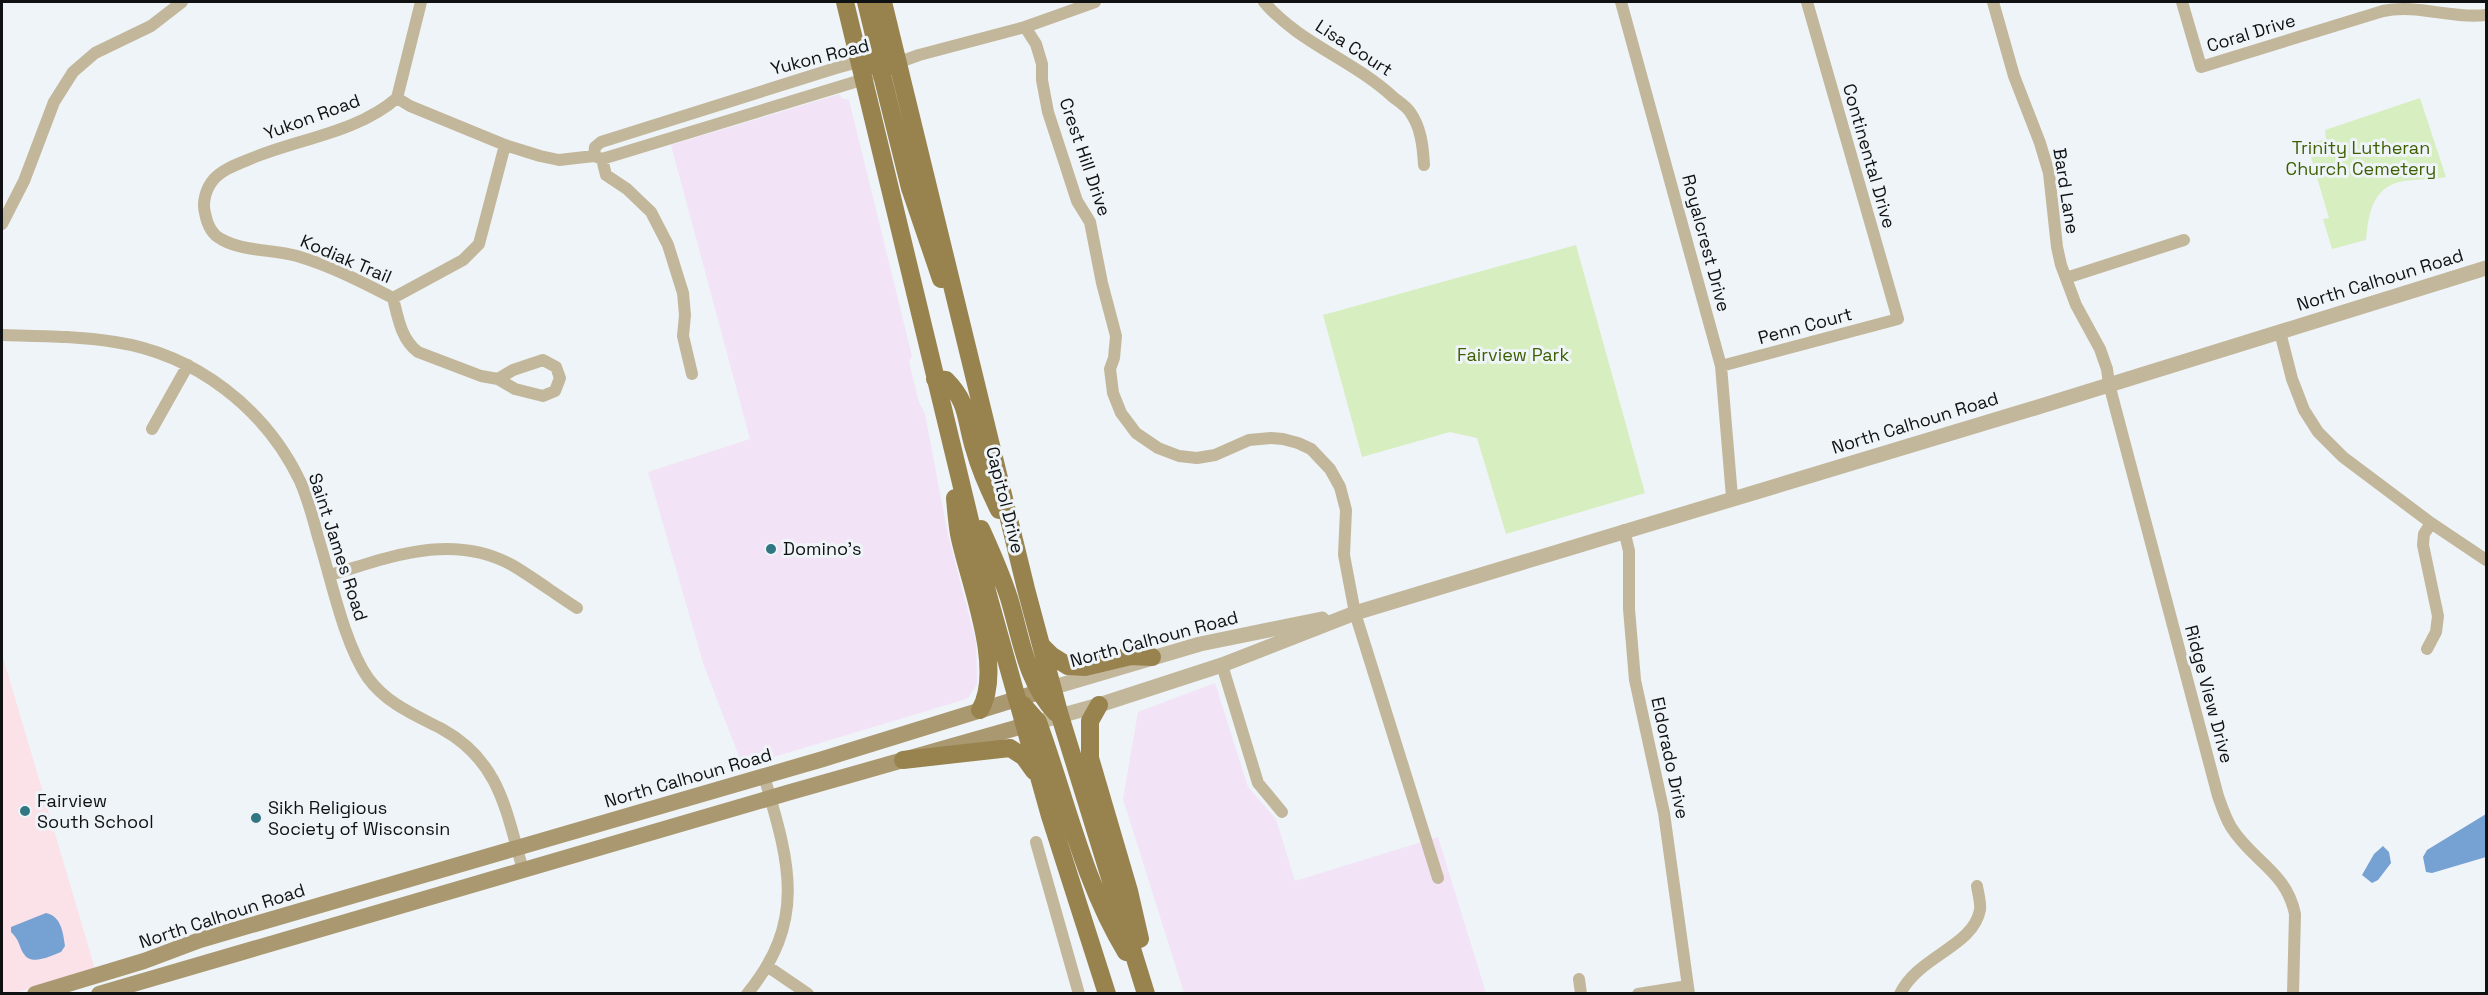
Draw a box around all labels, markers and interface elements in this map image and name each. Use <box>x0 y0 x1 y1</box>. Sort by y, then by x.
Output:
street label: Coral Drive <box>2204 8 2298 57</box>
street label: Lisa Court <box>1311 14 1397 81</box>
street label: Yukon Road <box>768 33 872 80</box>
street label: Continental Drive <box>1838 81 1901 231</box>
street label: Yukon Road <box>261 88 363 145</box>
street label: Crest Hill Drive <box>1054 95 1116 219</box>
park label: Trinity Lutheran Church Cemetery <box>2286 136 2436 180</box>
street label: Bard Lane <box>2048 146 2085 236</box>
street label: Royalcrest Drive <box>1677 172 1736 314</box>
street label: Kodiak Trail <box>297 229 395 288</box>
street label: North Calhoun Road <box>2294 243 2466 316</box>
street label: Penn Court <box>1755 302 1855 349</box>
park label: Fairview Park <box>1457 343 1569 366</box>
street label: North Calhoun Road <box>1829 386 2001 459</box>
street label: Capitol Drive <box>981 444 1030 556</box>
street label: Saint James Road <box>304 470 373 624</box>
place label: Domino's <box>783 537 861 560</box>
marker: Domino's <box>764 542 778 556</box>
street label: North Calhoun Road <box>1067 605 1240 672</box>
street label: Ridge View Drive <box>2180 622 2239 766</box>
street label: Eldorado Drive <box>1646 695 1695 821</box>
street label: North Calhoun Road <box>601 743 774 812</box>
place label: Fairview South School <box>37 789 154 833</box>
place label: Sikh Religious Society of Wisconsin <box>268 796 450 840</box>
marker: Fairview South School <box>18 804 32 818</box>
marker: Sikh Religious Society of Wisconsin <box>249 811 263 825</box>
street label: North Calhoun Road <box>136 878 308 953</box>

